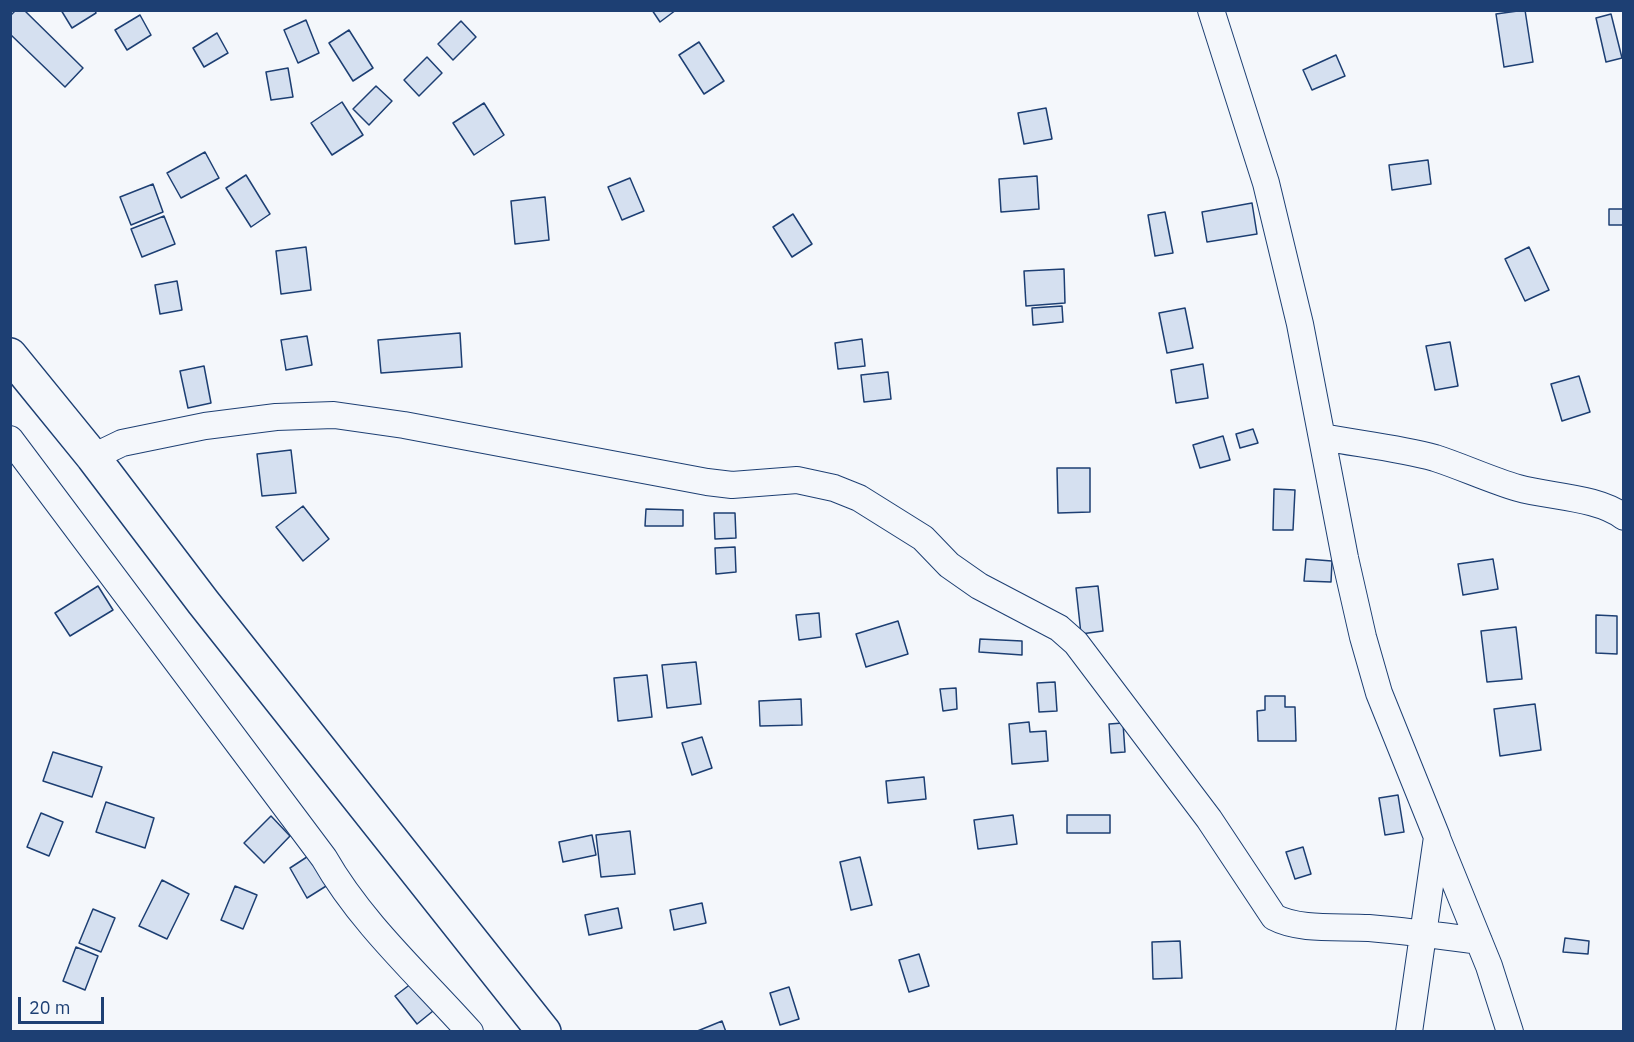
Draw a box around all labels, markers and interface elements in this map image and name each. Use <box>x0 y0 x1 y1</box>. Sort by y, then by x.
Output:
scale bar <box>21 985 106 1023</box>
text: 20 m <box>29 996 71 1019</box>

